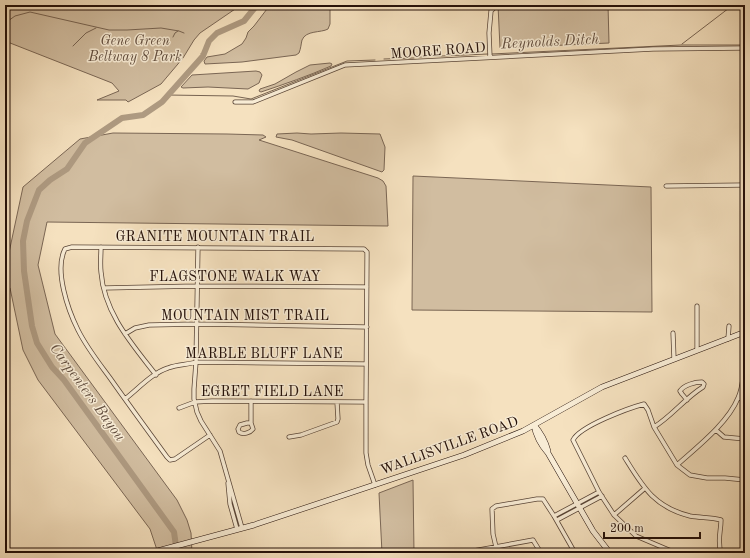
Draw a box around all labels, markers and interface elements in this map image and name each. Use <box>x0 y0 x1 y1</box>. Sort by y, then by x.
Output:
water label: Reynolds Ditch <box>500 32 600 53</box>
park label: Gene Green Beltway 8 Park <box>87 34 182 65</box>
street label: MOORE ROAD <box>390 41 486 61</box>
street label: GRANITE MOUNTAIN TRAIL <box>116 230 314 244</box>
street label: FLAGSTONE WALK WAY <box>149 270 321 284</box>
street label: MOUNTAIN MIST TRAIL <box>161 309 329 323</box>
water label: Carpenters Bayou <box>46 341 127 445</box>
street label: MARBLE BLUFF LANE <box>185 347 343 361</box>
street label: EGRET FIELD LANE <box>201 385 343 399</box>
street label: WALLISVILLE ROAD <box>378 414 520 477</box>
scale bar <box>604 514 700 540</box>
text: 200 m <box>610 523 644 535</box>

